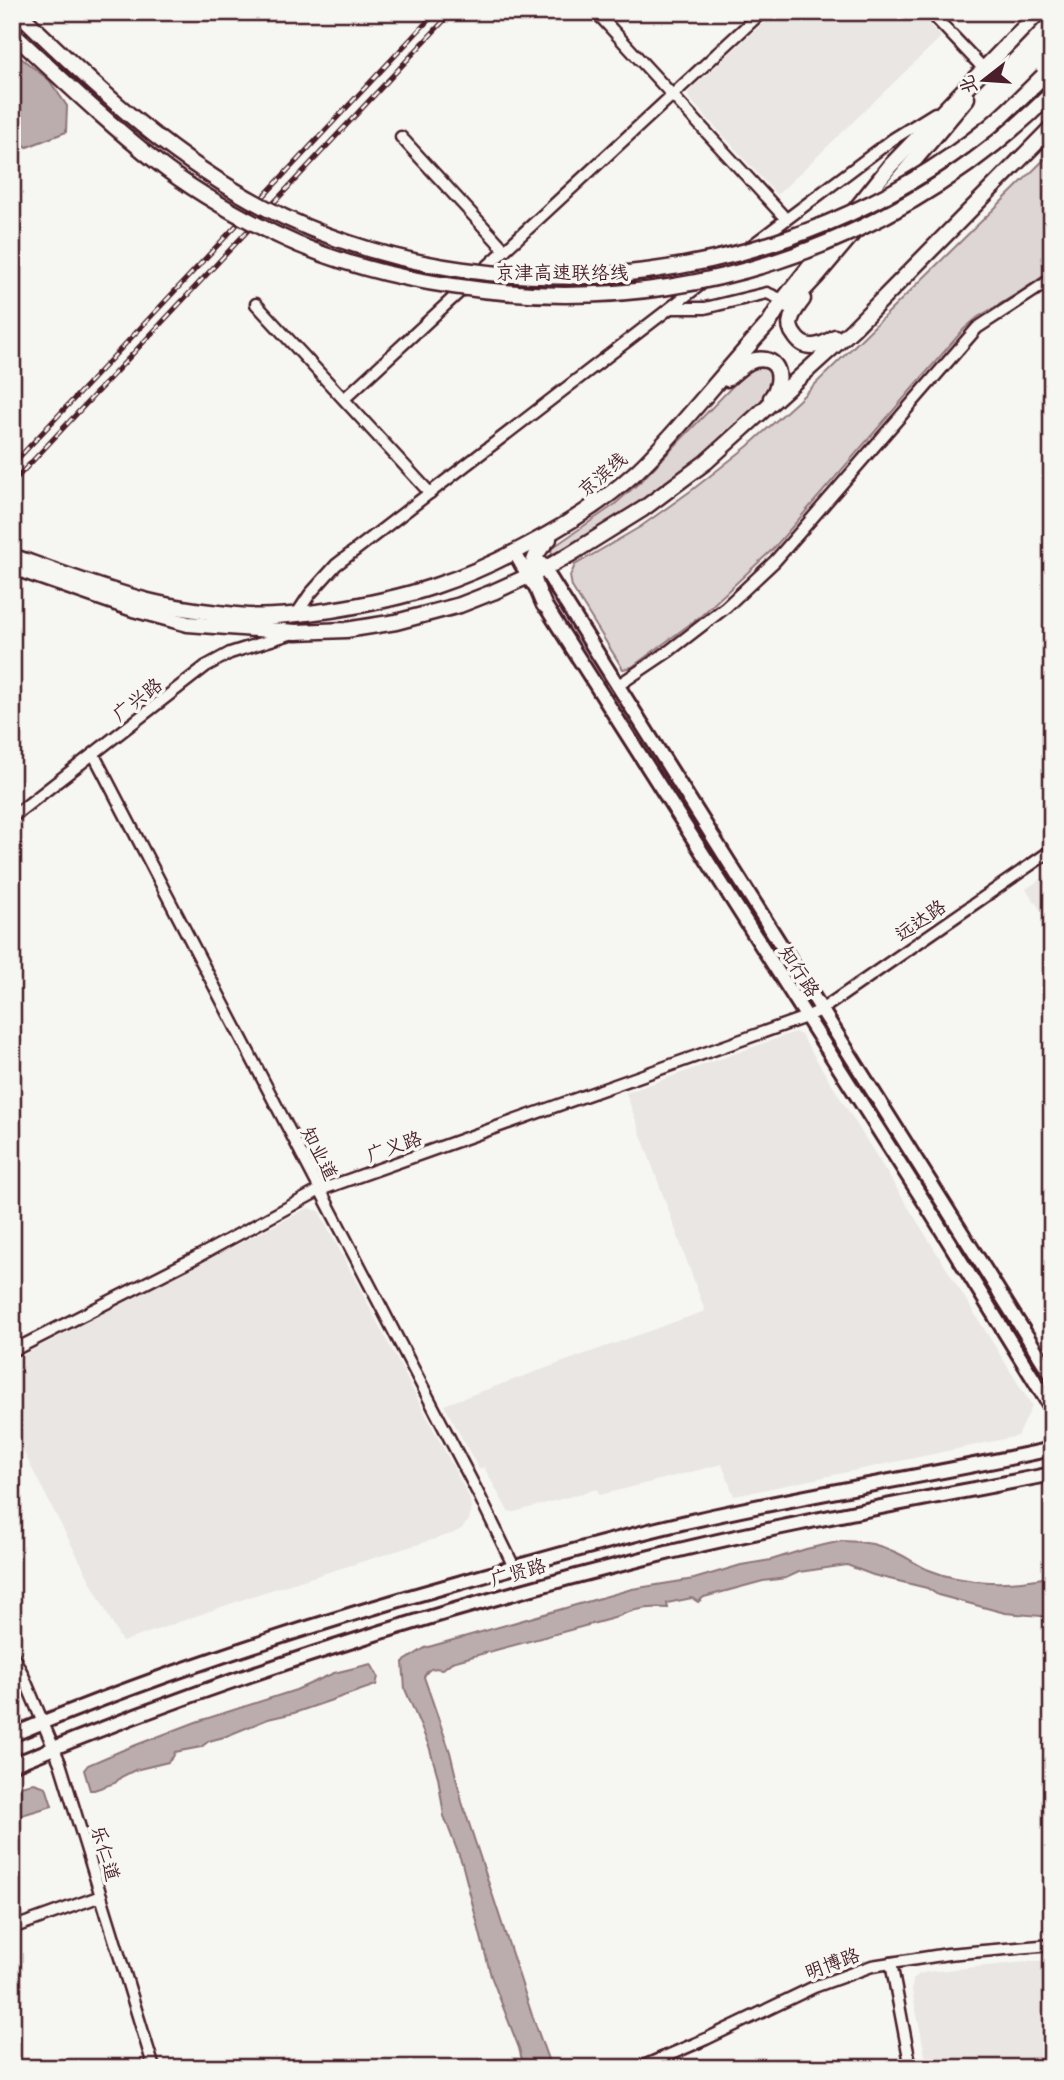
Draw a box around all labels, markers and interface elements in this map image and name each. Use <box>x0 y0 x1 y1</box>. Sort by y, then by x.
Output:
north arrow <box>948 46 1018 116</box>
text: 北 <box>955 72 983 97</box>
street label: 京津高速联络线 <box>495 262 629 285</box>
street label: 京滨线 <box>574 448 632 502</box>
street label: 广兴路 <box>108 674 167 727</box>
street label: 远达路 <box>891 895 951 947</box>
street label: 知行路 <box>774 942 824 1002</box>
street label: 知业道 <box>295 1123 342 1184</box>
street label: 广义路 <box>364 1127 425 1168</box>
street label: 广贤路 <box>488 1555 549 1592</box>
street label: 乐仁道 <box>85 1823 124 1884</box>
street label: 明博路 <box>802 1944 863 1985</box>

